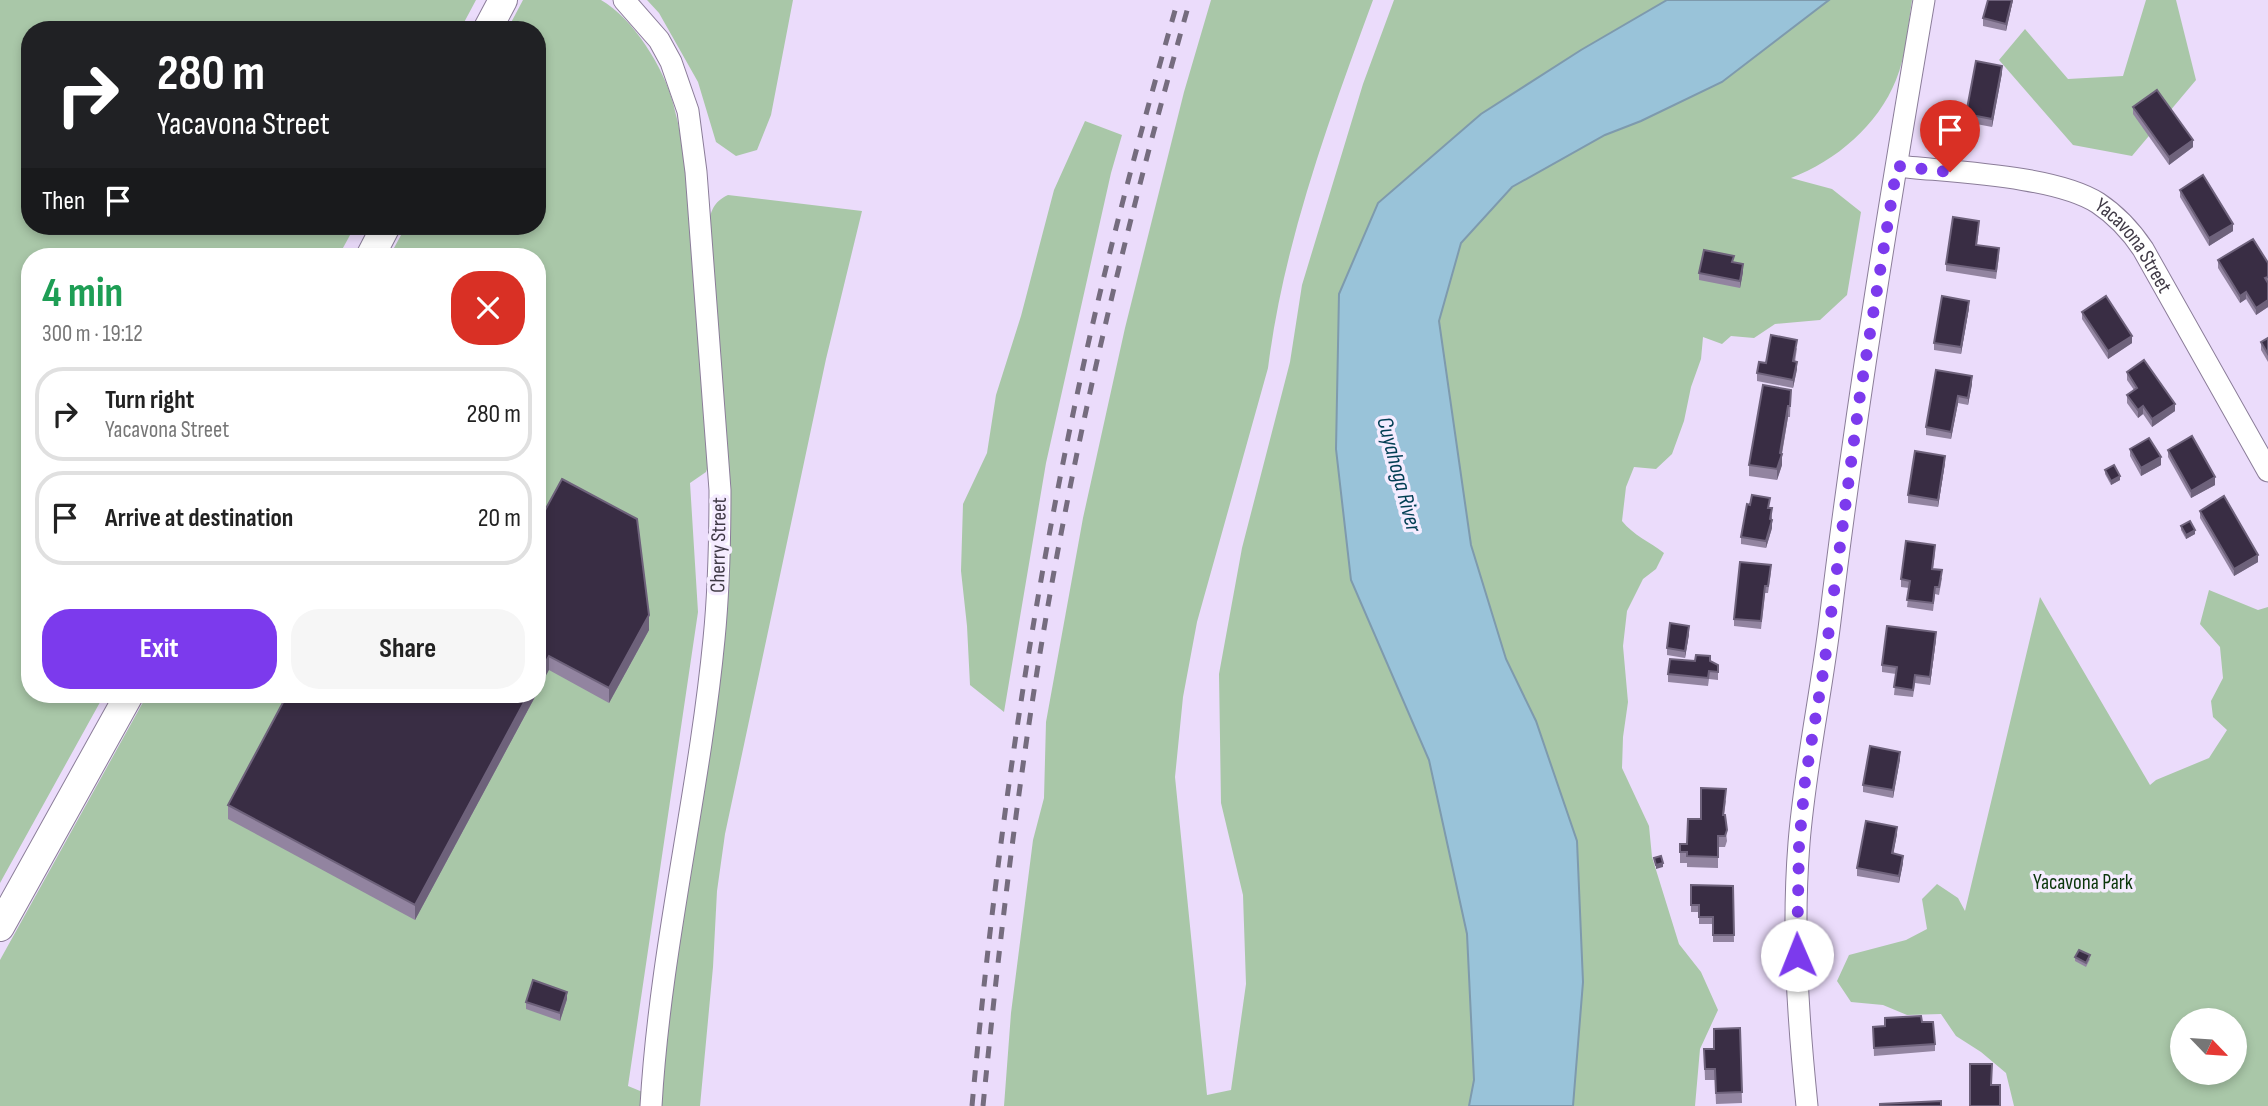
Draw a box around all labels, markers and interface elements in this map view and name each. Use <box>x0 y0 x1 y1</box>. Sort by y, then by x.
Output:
text: 280 m <box>157 45 265 104</box>
icon: right <box>42 49 133 140</box>
pin <box>1920 100 1980 172</box>
text: Yacavona Street <box>157 105 330 144</box>
icon: arrive <box>1931 111 1969 149</box>
icon: arrive <box>99 182 137 220</box>
text: Then <box>42 186 85 217</box>
street label: Yacavona Street <box>2090 193 2177 297</box>
text: 4 min <box>42 268 123 319</box>
button: close <box>451 271 525 345</box>
text: 300 m · 19:12 <box>42 320 143 348</box>
text: Turn right <box>105 385 194 416</box>
icon: right <box>46 395 84 433</box>
text: 280 m <box>466 399 521 430</box>
water label: Cuyahoga River <box>1370 414 1428 536</box>
text: Yacavona Street <box>105 416 229 444</box>
street label: Cherry Street <box>705 497 732 593</box>
icon: arrive <box>46 499 84 537</box>
text: Arrive at destination <box>105 503 293 534</box>
text: 20 m <box>478 503 521 534</box>
button: Exit <box>42 609 277 689</box>
button: Share <box>291 609 525 689</box>
park label: Yacavona Park <box>2033 870 2133 895</box>
position arrow <box>1760 918 1834 992</box>
north arrow <box>2170 1008 2247 1085</box>
map controls <box>2170 1008 2247 1085</box>

